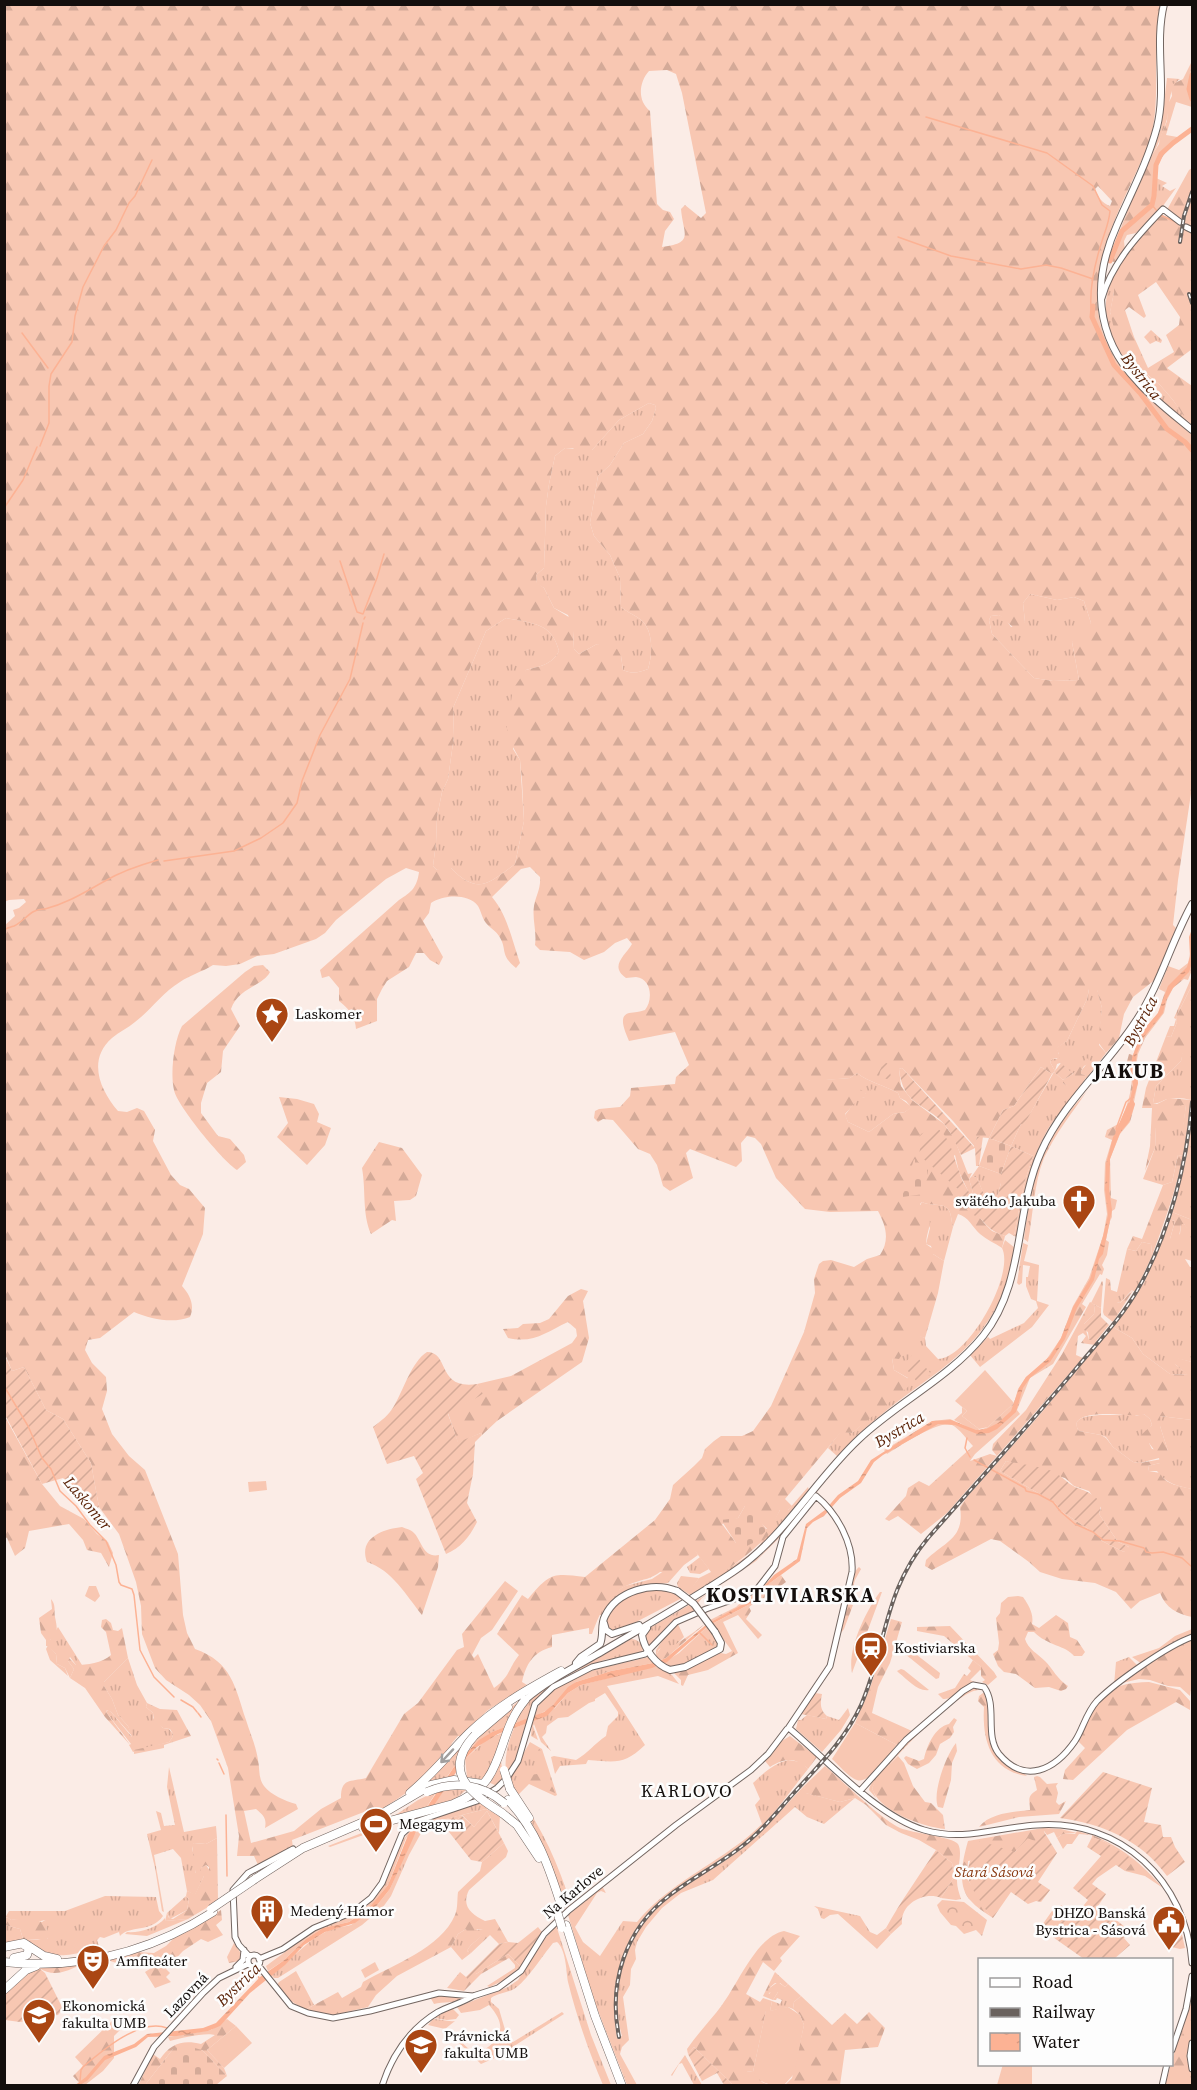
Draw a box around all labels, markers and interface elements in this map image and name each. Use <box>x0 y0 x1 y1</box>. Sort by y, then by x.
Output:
water label: Bystrica <box>1116 347 1168 405</box>
water label: Bystrica <box>1117 991 1163 1051</box>
place icon: Laskomer <box>254 996 290 1043</box>
place label: Laskomer <box>295 1003 362 1024</box>
district label: JAKUB <box>1091 1056 1165 1085</box>
church icon: svätého Jakuba <box>1061 1183 1097 1230</box>
place label: svätého Jakuba <box>955 1190 1056 1211</box>
water label: Bystrica <box>869 1405 928 1453</box>
water label: Laskomer <box>58 1471 117 1535</box>
district label: KOSTIVIARSKA <box>706 1580 876 1609</box>
station icon: Kostiviarska <box>853 1630 889 1677</box>
place label: Kostiviarska <box>894 1637 976 1658</box>
one-way arrow <box>440 1748 454 1763</box>
district label: KARLOVO <box>641 1778 733 1803</box>
sports icon: Megagym <box>358 1806 394 1853</box>
place label: Megagym <box>399 1813 464 1834</box>
street label: Na Karlove <box>538 1860 608 1923</box>
park label: Stará Sásová <box>954 1861 1034 1882</box>
building icon: Medený Hámor <box>249 1893 285 1940</box>
place label: Medený Hámor <box>290 1900 395 1921</box>
place label: DHZO Banská Bystrica - Sásová <box>1035 1902 1146 1940</box>
public building icon: DHZO Banská Bystrica - Sásová <box>1151 1904 1187 1951</box>
theatre icon: Amfiteáter <box>75 1943 111 1990</box>
place label: Amfiteáter <box>116 1950 188 1971</box>
water label: Bystrica <box>210 1957 266 2011</box>
legend <box>978 1958 1173 2066</box>
street label: Lazovná <box>159 1967 213 2022</box>
text: Road <box>1032 1969 1073 1994</box>
place label: Ekonomická fakulta UMB <box>62 1995 146 2033</box>
school or university icon: Ekonomická fakulta UMB <box>21 1997 57 2044</box>
text: Railway <box>1032 1999 1096 2024</box>
place label: Právnická fakulta UMB <box>444 2025 528 2063</box>
school or university icon: Právnická fakulta UMB <box>403 2027 439 2074</box>
text: Water <box>1032 2029 1080 2054</box>

